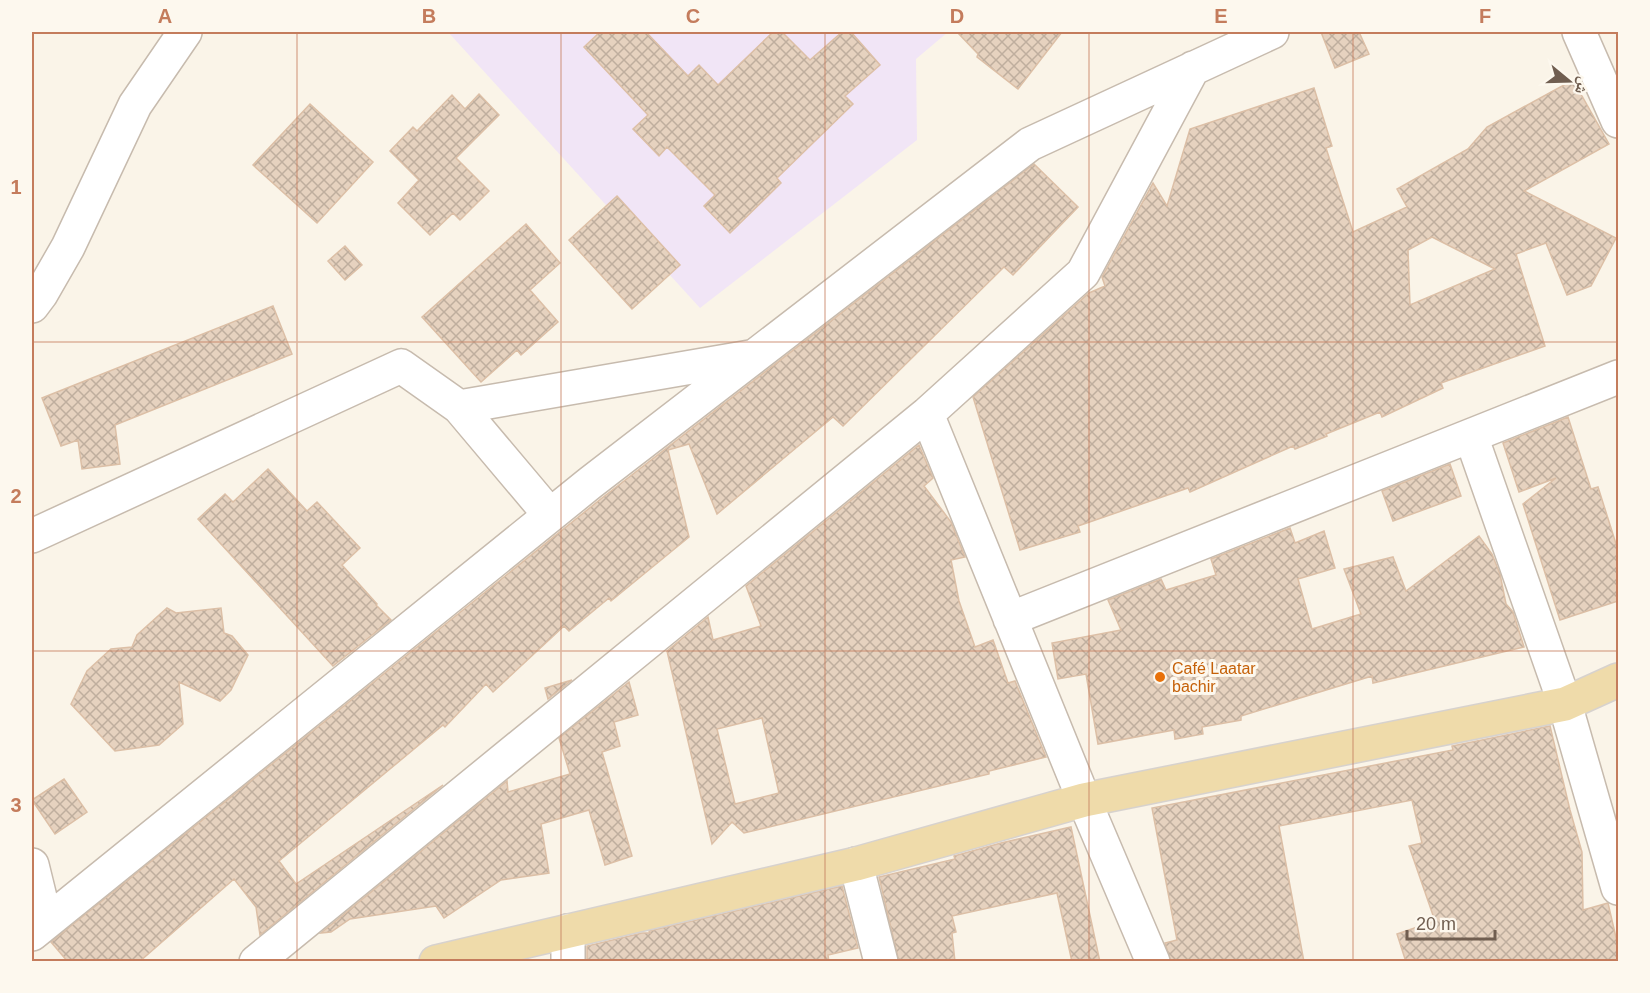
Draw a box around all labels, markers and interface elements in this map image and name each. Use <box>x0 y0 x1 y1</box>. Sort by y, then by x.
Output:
text: A <box>158 5 172 27</box>
text: B <box>422 5 436 27</box>
text: C <box>686 5 700 27</box>
text: D <box>950 5 964 27</box>
text: E <box>1214 5 1228 27</box>
text: F <box>1479 5 1491 27</box>
north arrow <box>1539 51 1599 111</box>
text: ش <box>1571 75 1594 97</box>
text: 1 <box>10 176 22 198</box>
text: 2 <box>10 485 22 507</box>
place label: Café Laatar bachir <box>1172 660 1256 695</box>
marker: Café Laatar bachir <box>1153 670 1167 684</box>
text: 3 <box>10 794 22 816</box>
scale bar <box>1407 903 1496 941</box>
text: 20 m <box>1416 914 1456 934</box>

